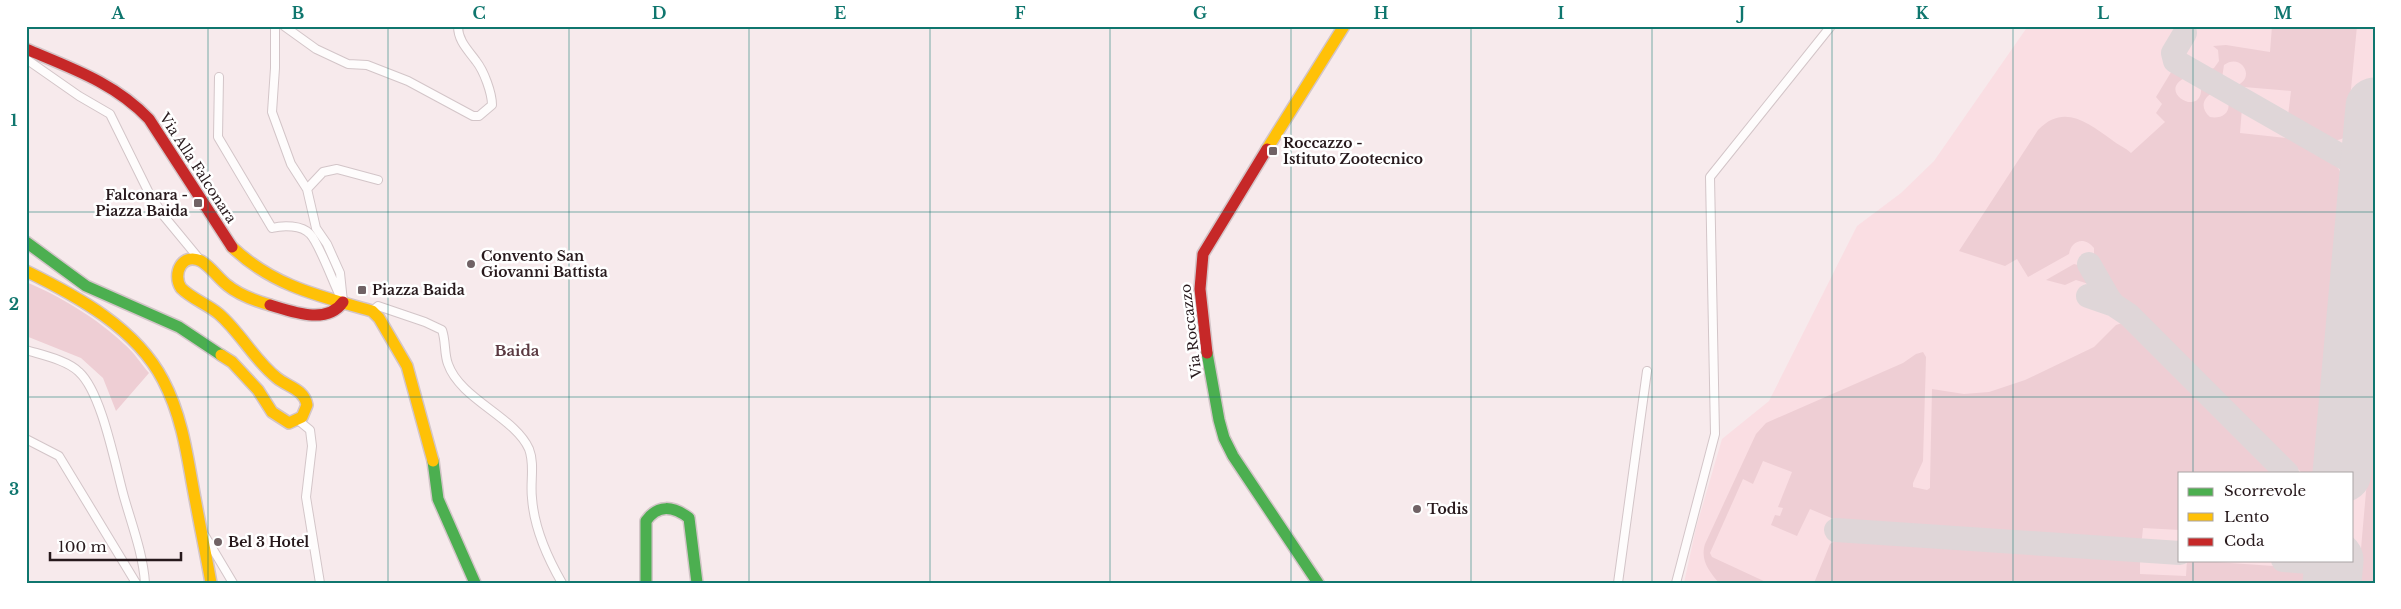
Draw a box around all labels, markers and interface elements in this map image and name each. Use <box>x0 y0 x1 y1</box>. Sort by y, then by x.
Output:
text: A <box>111 3 126 23</box>
text: B <box>292 3 305 23</box>
text: C <box>472 3 486 23</box>
text: D <box>652 3 666 23</box>
text: E <box>834 3 846 23</box>
text: F <box>1014 3 1026 23</box>
text: G <box>1193 3 1207 23</box>
text: H <box>1373 3 1389 23</box>
text: I <box>1558 3 1565 23</box>
text: J <box>1736 3 1745 23</box>
text: K <box>1915 3 1929 23</box>
text: L <box>2097 3 2109 23</box>
text: M <box>2274 3 2292 23</box>
street label: Via Alla Falconara <box>155 109 241 227</box>
text: 1 <box>11 110 18 130</box>
place label: Roccazzo - Istituto Zootecnico <box>1283 134 1423 168</box>
marker: Roccazzo - Istituto Zootecnico <box>1267 145 1279 157</box>
place label: Falconara - Piazza Baida <box>95 186 188 220</box>
marker: Falconara - Piazza Baida <box>192 197 204 209</box>
place label: Convento San Giovanni Battista <box>481 247 608 281</box>
marker: Convento San Giovanni Battista <box>465 258 477 270</box>
place label: Piazza Baida <box>372 281 465 299</box>
street label: Via Roccazzo <box>1176 283 1206 380</box>
marker: Piazza Baida <box>356 284 368 296</box>
text: 2 <box>9 294 19 314</box>
district label: Baida <box>494 341 540 360</box>
legend <box>2178 472 2354 562</box>
text: 3 <box>9 479 19 499</box>
text: Scorrevole <box>2224 481 2306 500</box>
place label: Todis <box>1427 500 1468 518</box>
marker: Todis <box>1411 503 1423 515</box>
text: Lento <box>2224 507 2270 526</box>
scale bar <box>50 529 181 561</box>
text: Coda <box>2224 531 2265 550</box>
place label: Bel 3 Hotel <box>228 533 309 551</box>
marker: Bel 3 Hotel <box>212 536 224 548</box>
text: 100 m <box>58 537 107 556</box>

